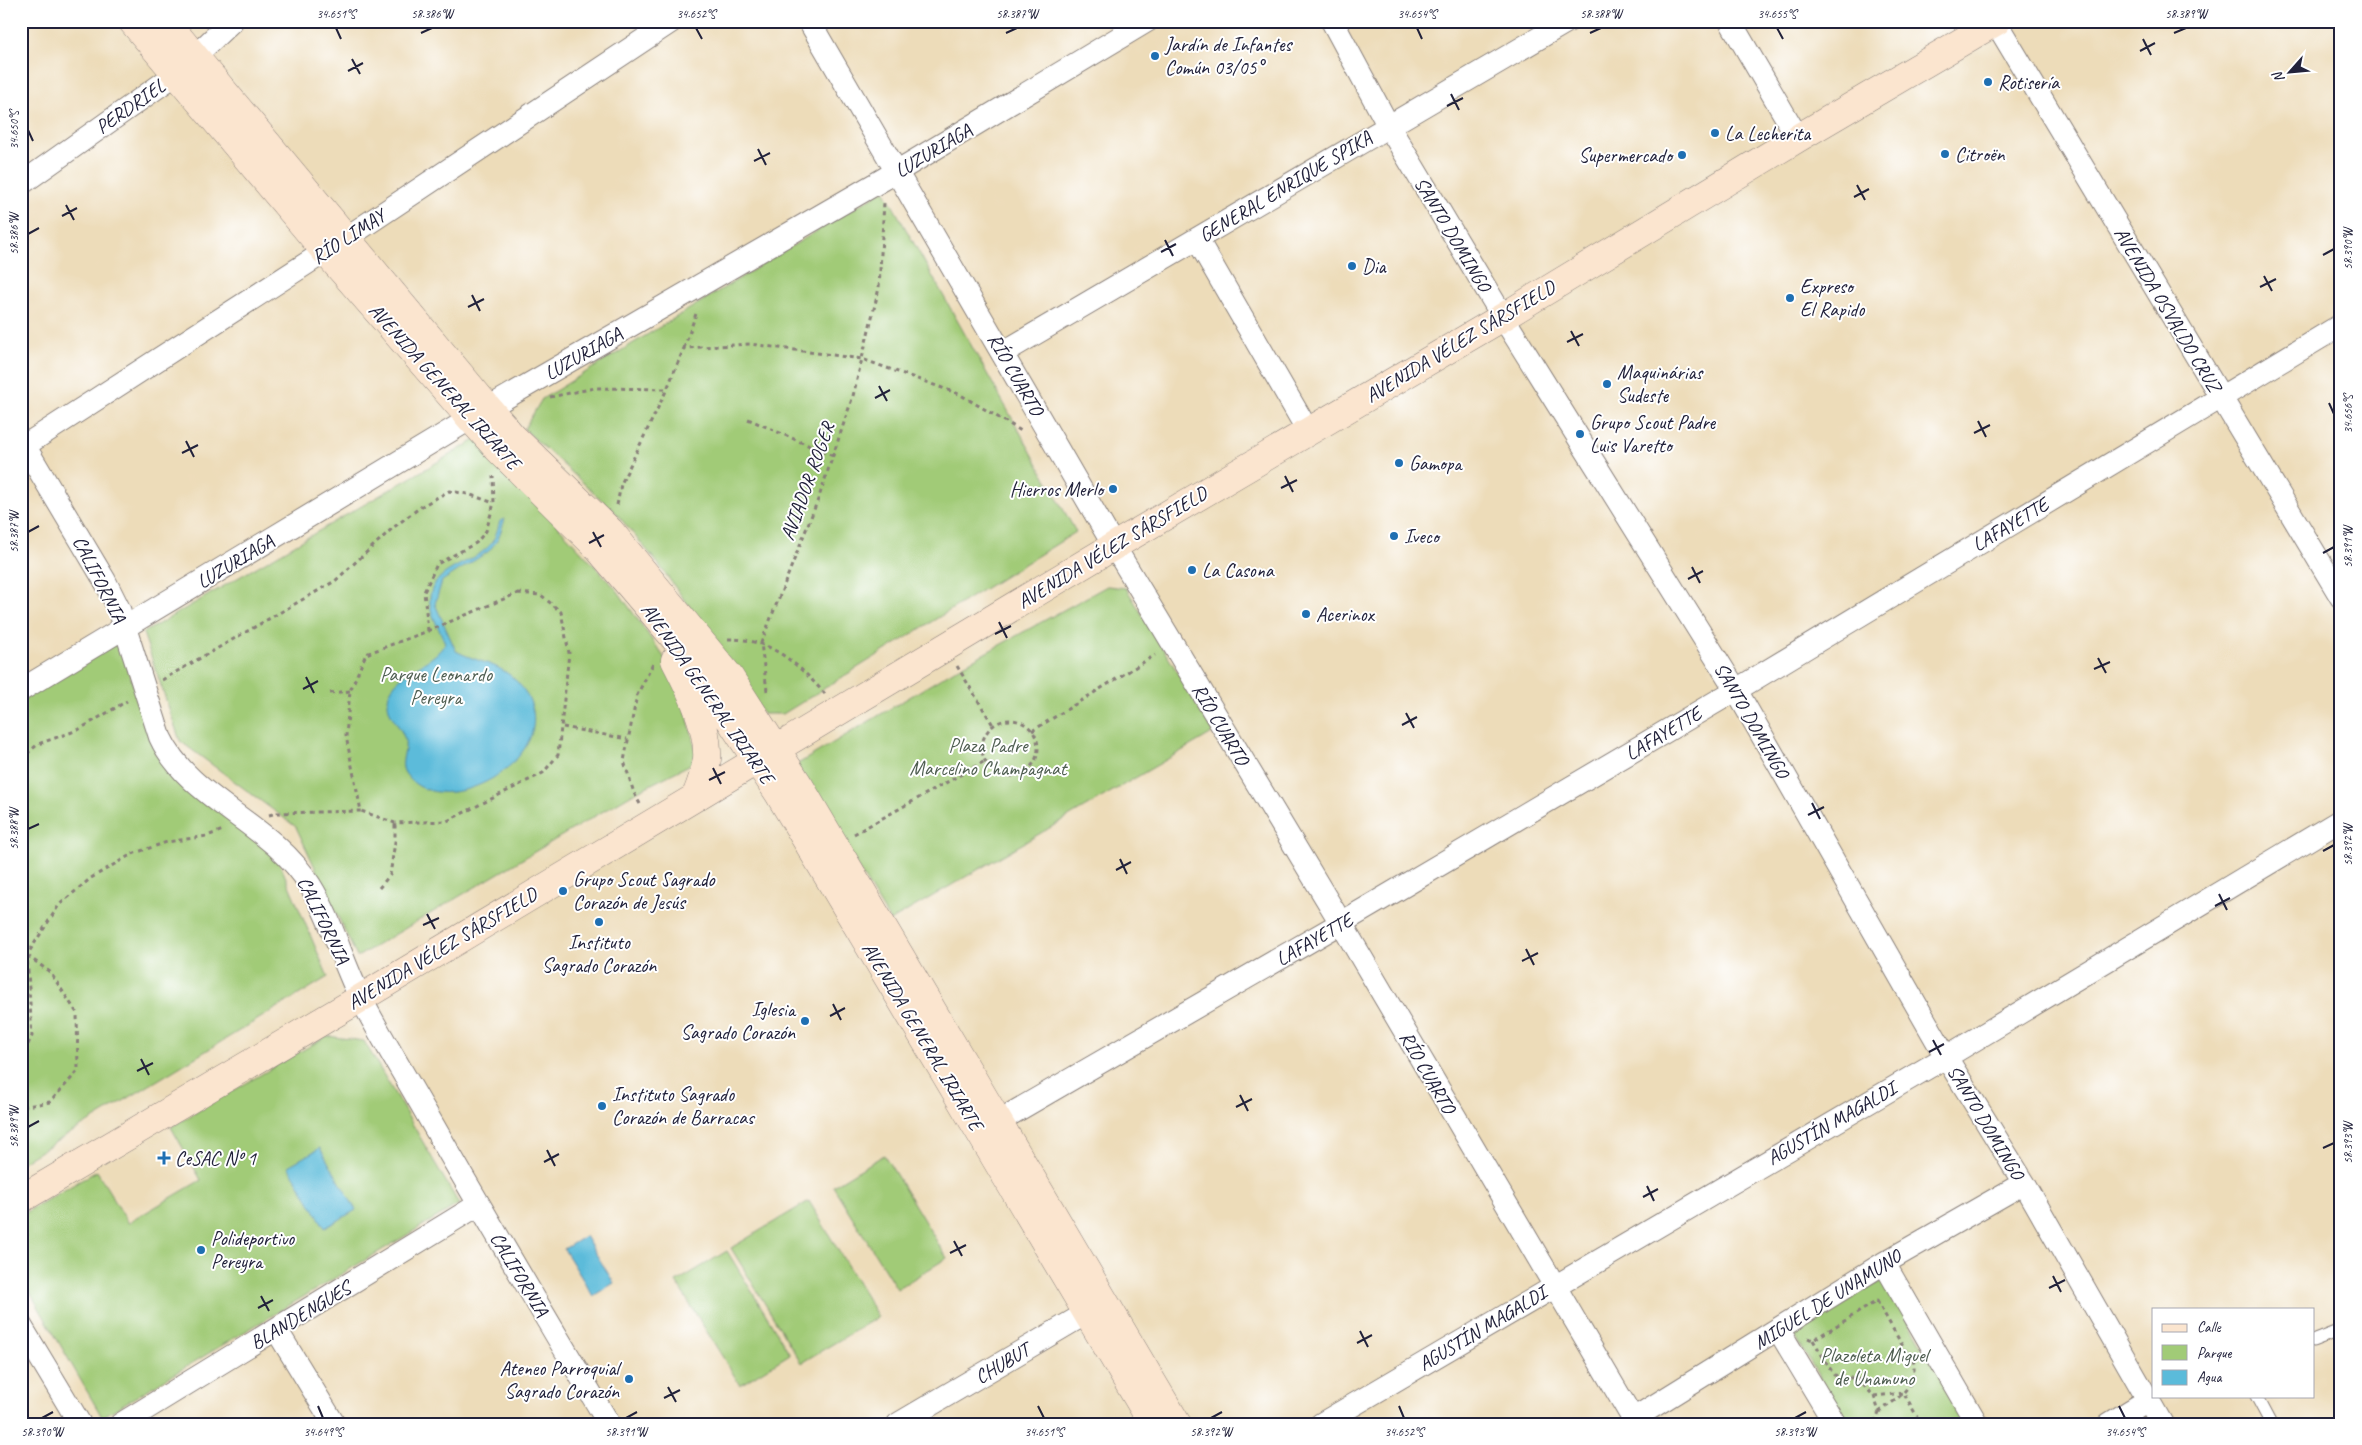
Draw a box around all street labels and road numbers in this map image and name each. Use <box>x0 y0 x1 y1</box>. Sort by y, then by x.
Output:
street label: PERDRIEL <box>91 73 170 139</box>
street label: LUZURIAGA <box>890 117 977 183</box>
street label: GENERAL ENRIQUE SPIKA <box>1194 124 1377 248</box>
street label: SANTO DOMINGO <box>1409 172 1498 298</box>
street label: RÍO LIMAY <box>307 202 392 270</box>
street label: AVENIDA OSVALDO CRUZ <box>2109 222 2228 399</box>
street label: AVENIDA VÉLEZ SÁRSFIELD <box>1361 274 1561 408</box>
street label: AVENIDA GENERAL IRIARTE <box>363 298 528 477</box>
street label: LUZURIAGA <box>540 321 627 386</box>
street label: RÍO CUARTO <box>982 329 1050 422</box>
street label: AVIADOR ROGER <box>775 417 841 544</box>
street label: AVENIDA VÉLEZ SÁRSFIELD <box>1013 480 1213 614</box>
street label: LAFAYETTE <box>1968 491 2055 557</box>
street label: LUZURIAGA <box>192 528 279 594</box>
street label: CALIFORNIA <box>67 532 132 628</box>
street label: AVENIDA GENERAL IRIARTE <box>636 598 781 791</box>
street label: SANTO DOMINGO <box>1708 658 1796 784</box>
street label: RÍO CUARTO <box>1187 679 1256 771</box>
street label: LAFAYETTE <box>1621 700 1708 766</box>
street label: CALIFORNIA <box>292 872 356 969</box>
street label: AVENIDA VÉLEZ SÁRSFIELD <box>343 881 543 1015</box>
street label: LAFAYETTE <box>1271 906 1359 971</box>
street label: AVENIDA GENERAL IRIARTE <box>856 938 990 1138</box>
street label: RÍO CUARTO <box>1394 1027 1462 1120</box>
street label: SANTO DOMINGO <box>1942 1060 2031 1186</box>
street label: AGUSTÍN MAGALDI <box>1762 1074 1904 1171</box>
street label: CALIFORNIA <box>485 1227 555 1322</box>
street label: MIGUEL DE UNAMUNO <box>1749 1243 1907 1355</box>
street label: BLANDENGUES <box>246 1274 359 1355</box>
street label: AGUSTÍN MAGALDI <box>1414 1278 1554 1376</box>
street label: CHUBUT <box>970 1335 1038 1389</box>

